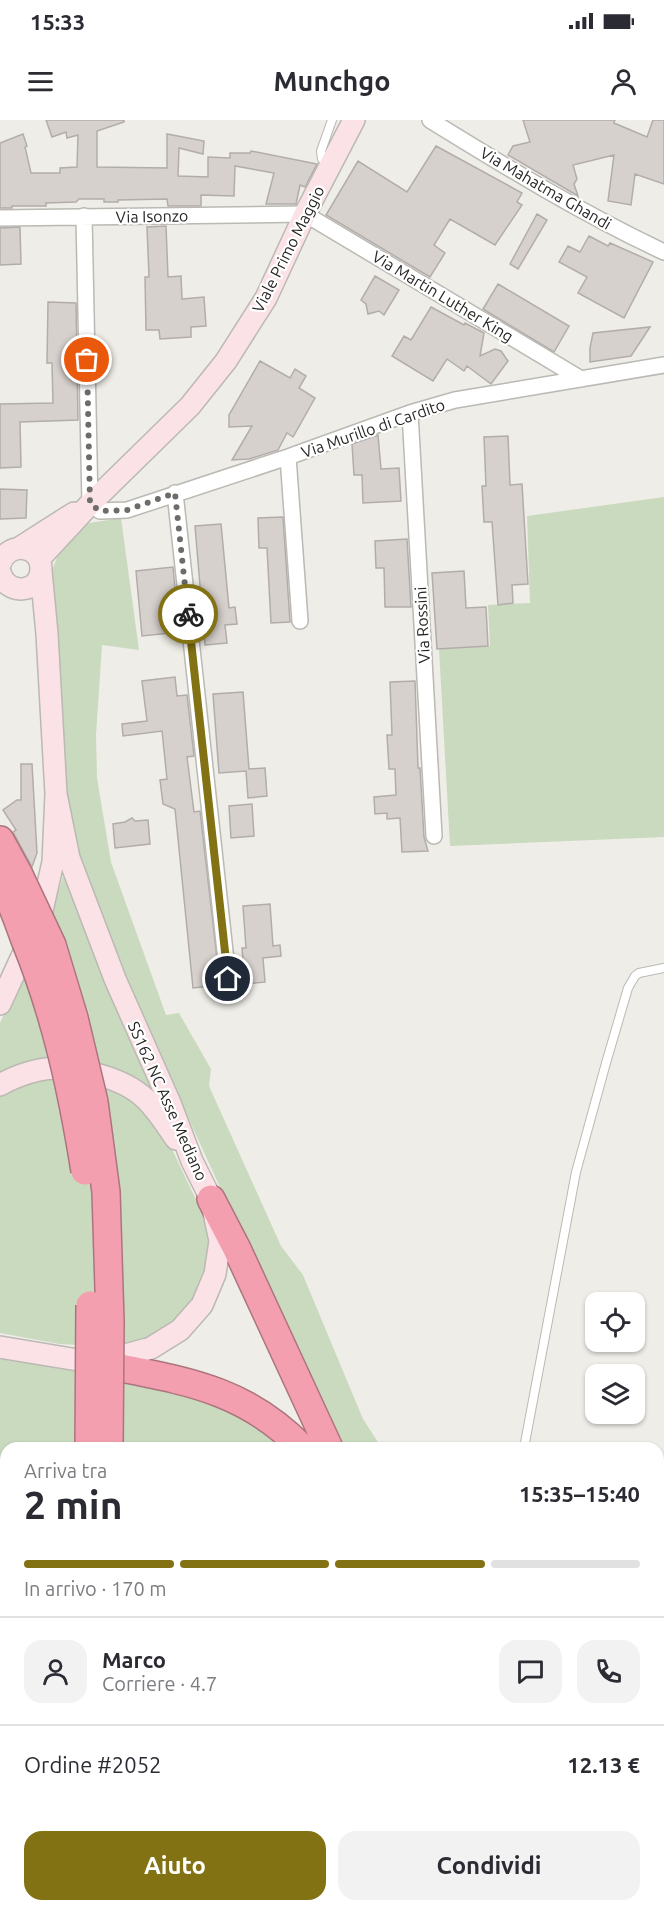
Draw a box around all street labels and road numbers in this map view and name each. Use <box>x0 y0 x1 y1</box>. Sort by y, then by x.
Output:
street label: Via Mahatma Ghandi <box>477 143 615 233</box>
street label: Viale Primo Maggio <box>248 183 328 315</box>
street label: Via Isonzo <box>116 206 188 226</box>
street label: Via Martin Luther King <box>369 247 517 345</box>
street label: Via Murillo di Cardito <box>299 395 447 461</box>
street label: Via Rossini <box>411 586 433 664</box>
street label: SS162 NC Asse Mediano <box>125 1019 211 1183</box>

